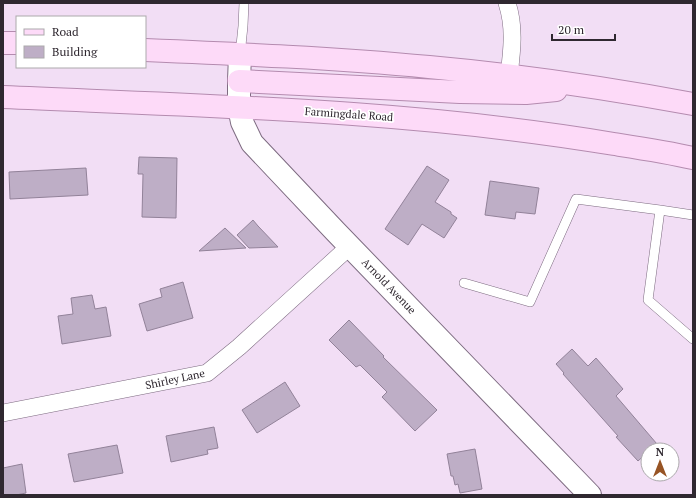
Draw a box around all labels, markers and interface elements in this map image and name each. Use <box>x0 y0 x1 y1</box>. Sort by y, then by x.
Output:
legend <box>16 16 146 68</box>
scale bar <box>552 16 615 42</box>
text: 20 m <box>558 22 585 37</box>
text: Road <box>52 24 79 39</box>
text: Building <box>52 44 98 59</box>
street label: Farmingdale Road <box>304 104 394 124</box>
street label: Arnold Avenue <box>359 255 419 317</box>
street label: Shirley Lane <box>144 366 206 392</box>
north arrow <box>640 442 680 482</box>
text: N <box>656 445 665 459</box>

